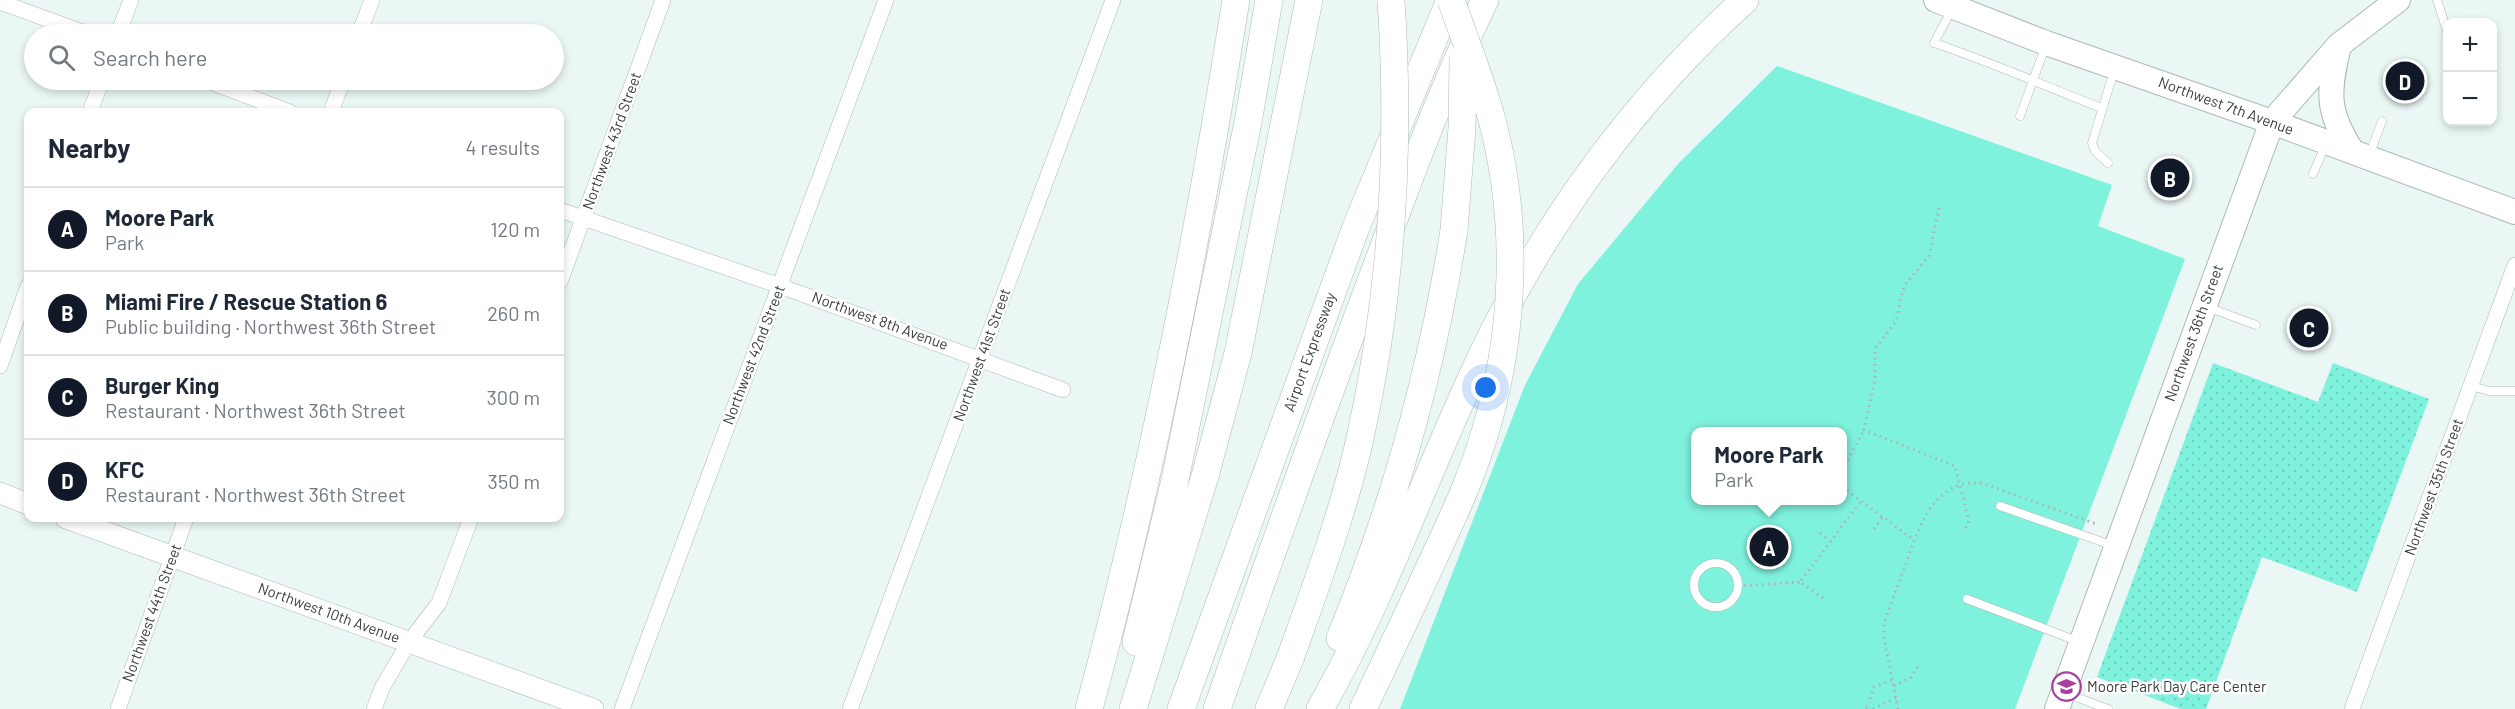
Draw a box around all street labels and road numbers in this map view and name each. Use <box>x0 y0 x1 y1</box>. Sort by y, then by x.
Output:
street label: Northwest 43rd Street <box>578 69 644 212</box>
street label: Northwest 7th Avenue <box>2156 72 2297 138</box>
street label: Northwest 36th Street <box>2160 262 2226 404</box>
street label: Northwest 42nd Street <box>718 282 788 427</box>
street label: Northwest 41st Street <box>949 286 1013 424</box>
street label: Northwest 8th Avenue <box>810 287 951 353</box>
street label: Airport Expressway <box>1279 290 1339 414</box>
street label: Northwest 35th Street <box>2400 416 2466 558</box>
street label: Northwest 44th Street <box>118 541 184 684</box>
street label: Northwest 10th Avenue <box>256 578 403 646</box>

